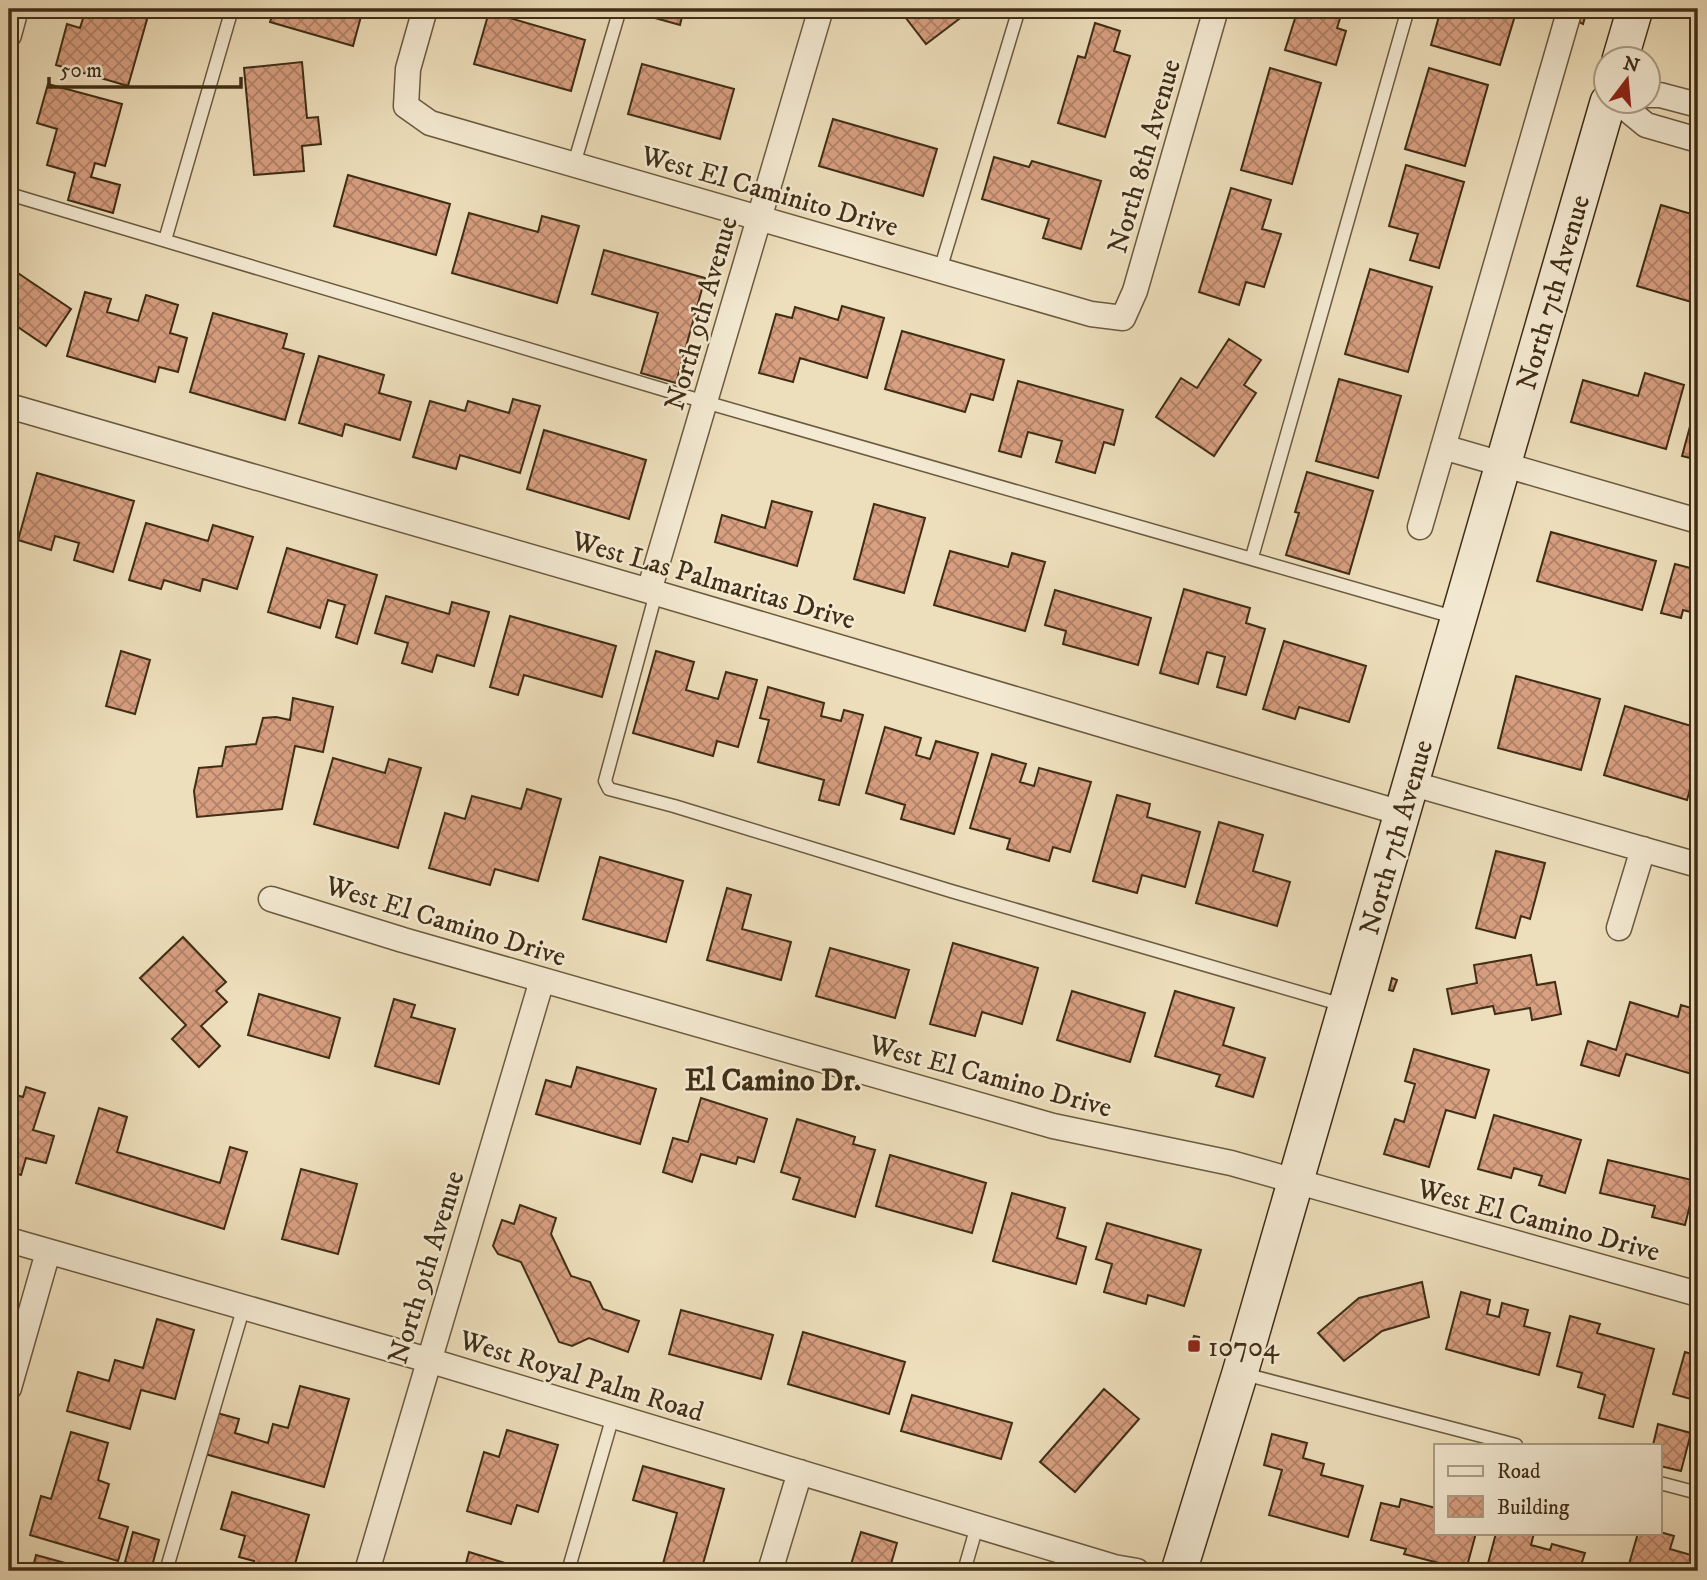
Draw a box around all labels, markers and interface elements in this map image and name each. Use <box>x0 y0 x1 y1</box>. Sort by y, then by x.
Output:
scale bar <box>49 46 242 90</box>
north arrow <box>1592 46 1662 116</box>
text: N <box>1621 52 1642 78</box>
street label: North 8th Avenue <box>1100 55 1189 258</box>
text: 50 m <box>60 58 102 84</box>
street label: West El Caminito Drive <box>636 138 902 245</box>
street label: North 7th Avenue <box>1509 191 1598 394</box>
street label: North 9th Avenue <box>657 212 746 415</box>
street label: West Las Palmaritas Drive <box>567 523 859 638</box>
street label: North 7th Avenue <box>1352 736 1441 939</box>
street label: West El Camino Drive <box>320 868 570 975</box>
street label: West El Camino Drive <box>865 1027 1116 1126</box>
district label: El Camino Dr. <box>685 1063 861 1100</box>
street label: North 9th Avenue <box>380 1167 472 1368</box>
street label: West El Camino Drive <box>1413 1171 1664 1270</box>
street label: West Royal Palm Road <box>454 1322 708 1430</box>
place label: 10704 <box>1208 1330 1280 1365</box>
marker: 10704 <box>1186 1338 1202 1354</box>
legend <box>1434 1444 1662 1534</box>
text: Road <box>1497 1459 1541 1485</box>
text: Building <box>1497 1495 1570 1521</box>

